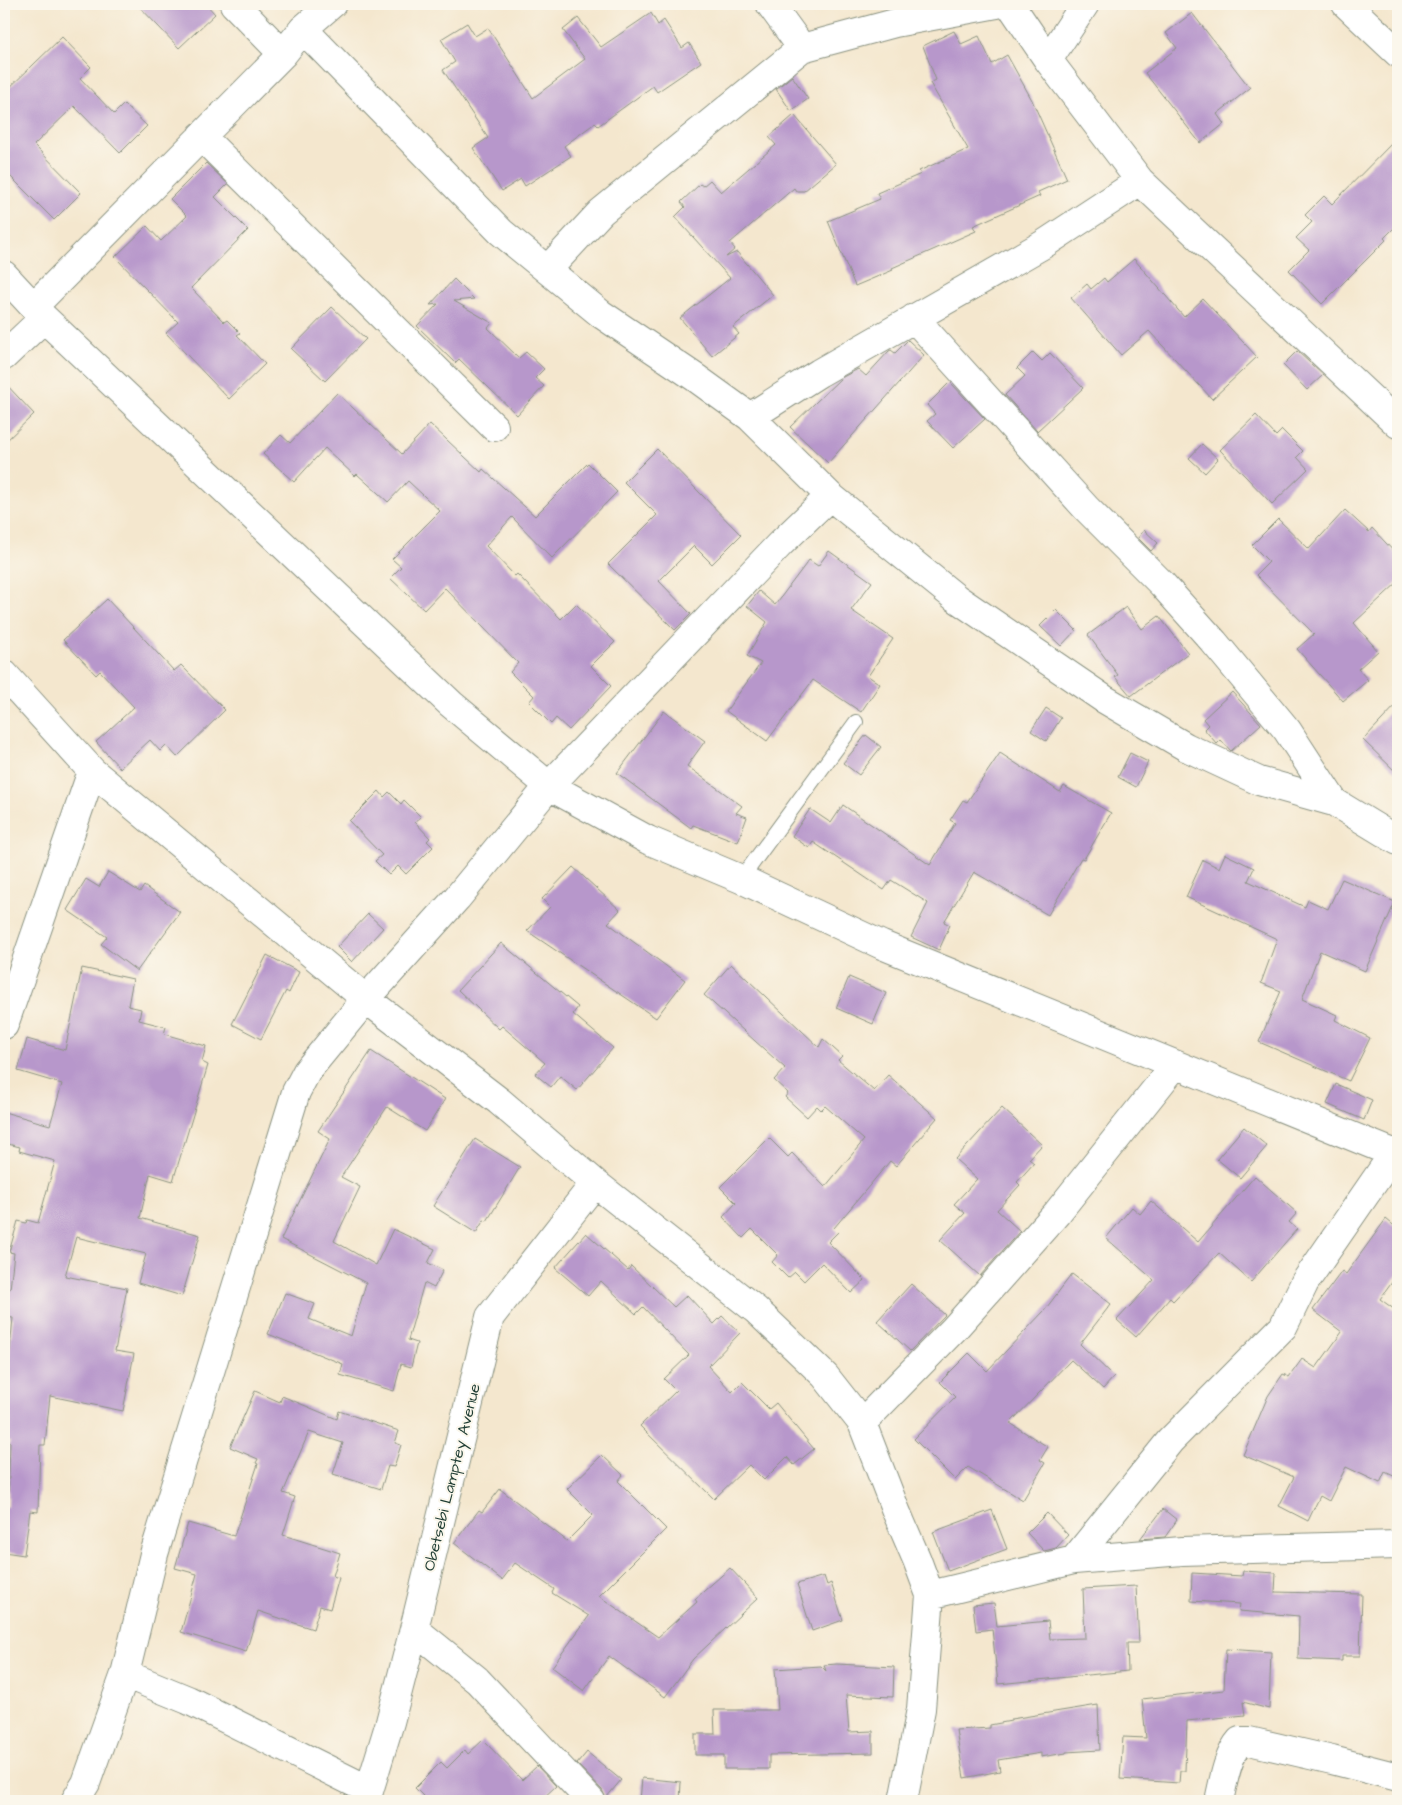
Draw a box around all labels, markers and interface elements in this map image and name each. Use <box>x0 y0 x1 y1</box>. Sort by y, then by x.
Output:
street label: Obetsebi Lamptey Avenue <box>418 1381 487 1573</box>

